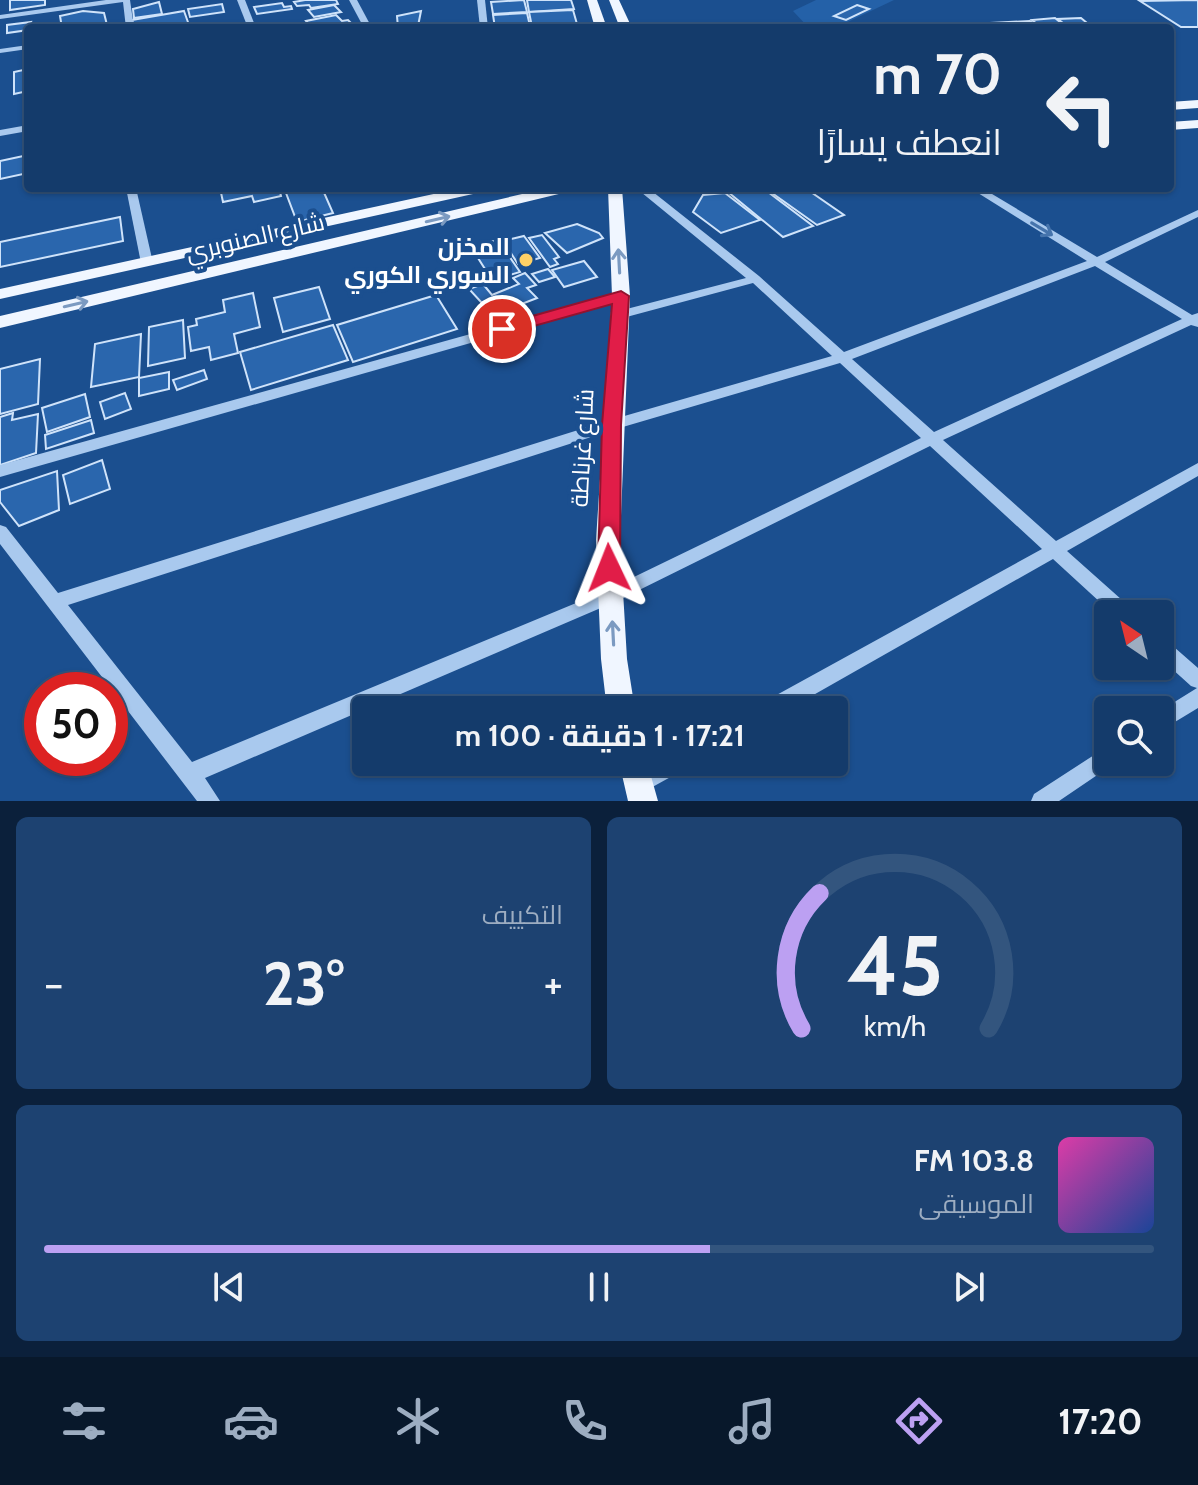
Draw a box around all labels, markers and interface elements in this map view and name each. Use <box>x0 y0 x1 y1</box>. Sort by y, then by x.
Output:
text: 70 m <box>873 40 1002 108</box>
icon: left <box>1030 56 1134 160</box>
text: انعطف يسارًا <box>816 120 1002 164</box>
street label: شارع الصنوبري <box>183 207 328 271</box>
one-way arrow <box>425 211 450 226</box>
one-way arrow <box>1030 221 1053 237</box>
place label: المخزن السوري الكوري <box>344 232 510 294</box>
one-way arrow <box>611 248 626 275</box>
marker: المخزن السوري الكوري <box>517 251 535 269</box>
pin <box>468 295 536 363</box>
one-way arrow <box>63 296 88 311</box>
icon: arrive <box>480 307 524 351</box>
street label: شارع غرناطة <box>564 388 602 508</box>
position arrow <box>567 526 651 610</box>
north arrow <box>1094 600 1174 680</box>
map controls <box>1094 600 1174 776</box>
one-way arrow <box>605 620 620 646</box>
speed limit sign: 50 <box>24 672 128 776</box>
button: search <box>1094 696 1174 776</box>
text: 17:21 · 1 دقيقة · 100 m <box>455 717 745 754</box>
text: التكييف <box>481 899 563 931</box>
text: 45 <box>846 915 943 1016</box>
text: 23° <box>263 947 344 1020</box>
text: − <box>44 957 63 1010</box>
text: + <box>544 957 563 1010</box>
text: km/h <box>863 1008 926 1043</box>
text: 103.8 FM <box>914 1142 1034 1179</box>
text: الموسيقى <box>919 1188 1034 1220</box>
icon: previous <box>207 1265 251 1309</box>
icon: pause <box>577 1265 621 1309</box>
icon: next <box>947 1265 991 1309</box>
icon: filters <box>56 1393 112 1449</box>
icon: car <box>223 1393 279 1449</box>
icon: climate <box>390 1393 446 1449</box>
icon: phone <box>557 1393 613 1449</box>
icon: music <box>724 1393 780 1449</box>
icon: directions <box>891 1393 947 1449</box>
text: 17:20 <box>1058 1399 1142 1443</box>

